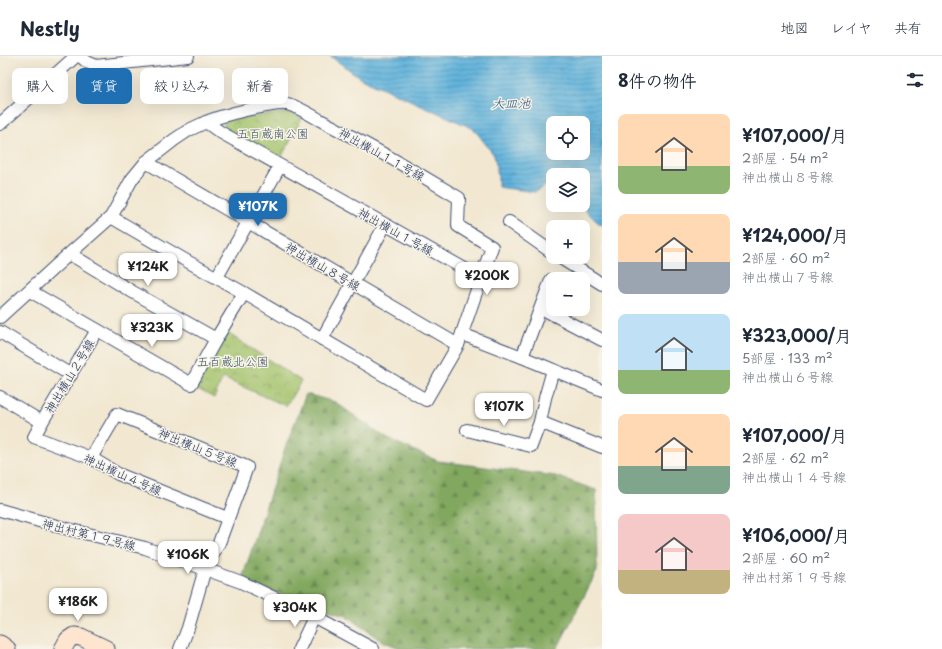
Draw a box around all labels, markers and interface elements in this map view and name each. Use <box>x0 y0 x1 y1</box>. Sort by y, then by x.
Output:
text: Nestly <box>20 14 80 42</box>
text: 地図 <box>781 17 809 38</box>
text: レイヤ <box>831 17 872 38</box>
text: 共有 <box>894 17 922 38</box>
text: 8件の物件 <box>618 67 697 93</box>
chip: 購入 <box>12 68 68 104</box>
chip: 賃貸 <box>76 68 132 104</box>
chip: 絞り込み <box>140 68 224 104</box>
chip: 新着 <box>232 68 288 104</box>
icon: filters <box>904 69 926 91</box>
water label: 大皿池 <box>491 93 531 112</box>
map controls <box>546 116 590 316</box>
button: locate <box>546 116 590 160</box>
text: ¥107,000/月 <box>742 122 847 148</box>
street label: 神出横山１１号線 <box>336 123 428 185</box>
park label: 五百蔵南公園 <box>237 124 309 142</box>
icon: home <box>650 130 698 178</box>
text: 2部屋 · 54 m² <box>742 148 828 167</box>
text: 神出横山８号線 <box>742 167 833 186</box>
button: layers <box>546 168 590 212</box>
pin: ¥107K <box>230 193 286 227</box>
text: ¥107K <box>238 196 278 215</box>
street label: 神出横山１号線 <box>355 203 437 259</box>
button: + <box>546 220 590 264</box>
text: ¥124,000/月 <box>742 222 849 248</box>
icon: home <box>650 230 698 278</box>
street label: 神出横山８号線 <box>282 237 364 295</box>
text: 2部屋 · 60 m² <box>742 248 830 267</box>
pin: ¥124K <box>120 253 176 287</box>
text: ¥124K <box>127 256 169 275</box>
pin: ¥200K <box>459 262 515 296</box>
text: ¥200K <box>464 265 510 284</box>
text: 神出横山７号線 <box>742 267 833 286</box>
button: − <box>546 272 590 316</box>
pin: ¥323K <box>124 314 180 348</box>
text: ¥323K <box>130 317 174 336</box>
text: ¥323,000/月 <box>742 322 852 348</box>
icon: home <box>650 330 698 378</box>
street label: 神出横山２号線 <box>40 335 98 417</box>
text: 5部屋 · 133 m² <box>742 348 833 367</box>
park label: 五百蔵北公園 <box>197 352 269 370</box>
text: 神出横山６号線 <box>742 367 833 386</box>
pin: ¥107K <box>476 393 532 427</box>
text: ¥107K <box>484 396 524 415</box>
text: ¥107,000/月 <box>742 422 847 448</box>
street label: 神出横山５号線 <box>156 423 240 471</box>
icon: home <box>650 430 698 478</box>
text: 2部屋 · 62 m² <box>742 448 829 467</box>
street label: 神出横山４号線 <box>81 449 165 499</box>
text: 神出横山１４号線 <box>742 467 846 486</box>
street label: 神出村第１９号線 <box>40 514 138 554</box>
text: ¥106,000/月 <box>742 522 850 548</box>
icon: home <box>650 530 698 578</box>
pin: ¥106K <box>160 541 216 575</box>
text: ¥106K <box>167 544 209 563</box>
text: 2部屋 · 60 m² <box>742 548 830 567</box>
text: 神出村第１９号線 <box>742 567 846 586</box>
pin: ¥186K <box>50 588 106 622</box>
text: ¥186K <box>58 591 98 610</box>
pin: ¥304K <box>267 594 323 628</box>
text: ¥304K <box>273 597 317 616</box>

